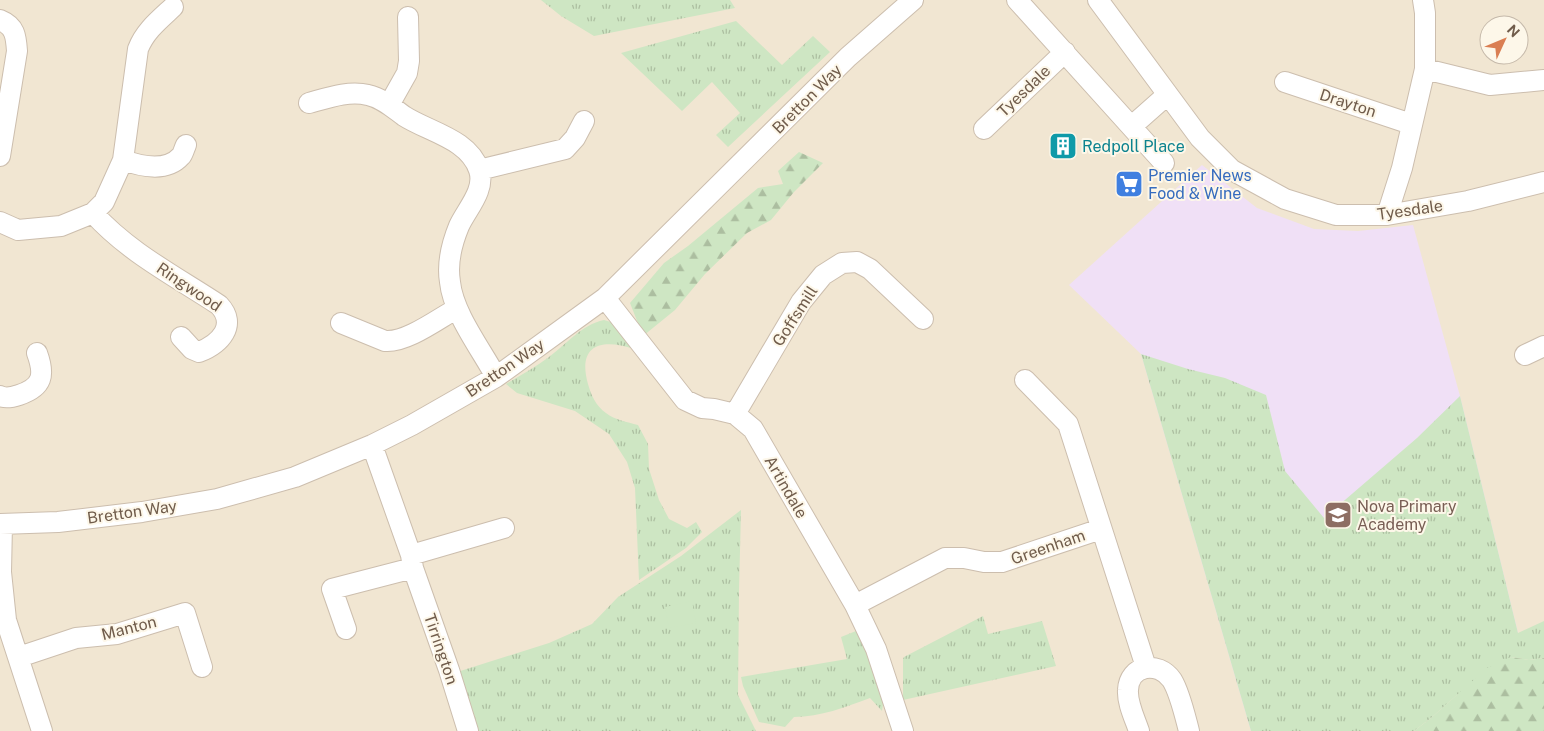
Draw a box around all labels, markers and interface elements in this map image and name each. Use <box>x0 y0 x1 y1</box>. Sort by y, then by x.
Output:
north arrow <box>1479 15 1529 65</box>
text: N <box>1504 21 1523 40</box>
street label: Bretton Way <box>768 60 846 138</box>
street label: Tyesdale <box>994 61 1054 121</box>
street label: Drayton <box>1317 85 1379 121</box>
building icon: Redpoll Place <box>1048 131 1078 161</box>
place label: Redpoll Place <box>1082 137 1185 156</box>
place label: Premier News Food & Wine <box>1148 166 1252 203</box>
supermarket icon: Premier News Food & Wine <box>1114 169 1144 199</box>
street label: Tyesdale <box>1376 196 1444 224</box>
street label: Ringwood <box>153 258 225 316</box>
street label: Goffsmill <box>768 282 822 350</box>
street label: Bretton Way <box>462 335 548 401</box>
street label: Artindale <box>761 452 811 522</box>
street label: Bretton Way <box>86 496 179 528</box>
place label: Nova Primary Academy <box>1357 497 1457 534</box>
school or university icon: Nova Primary Academy <box>1323 500 1353 530</box>
street label: Greenham <box>1008 525 1088 569</box>
street label: Tirrington <box>420 611 462 687</box>
street label: Manton <box>99 612 159 644</box>

